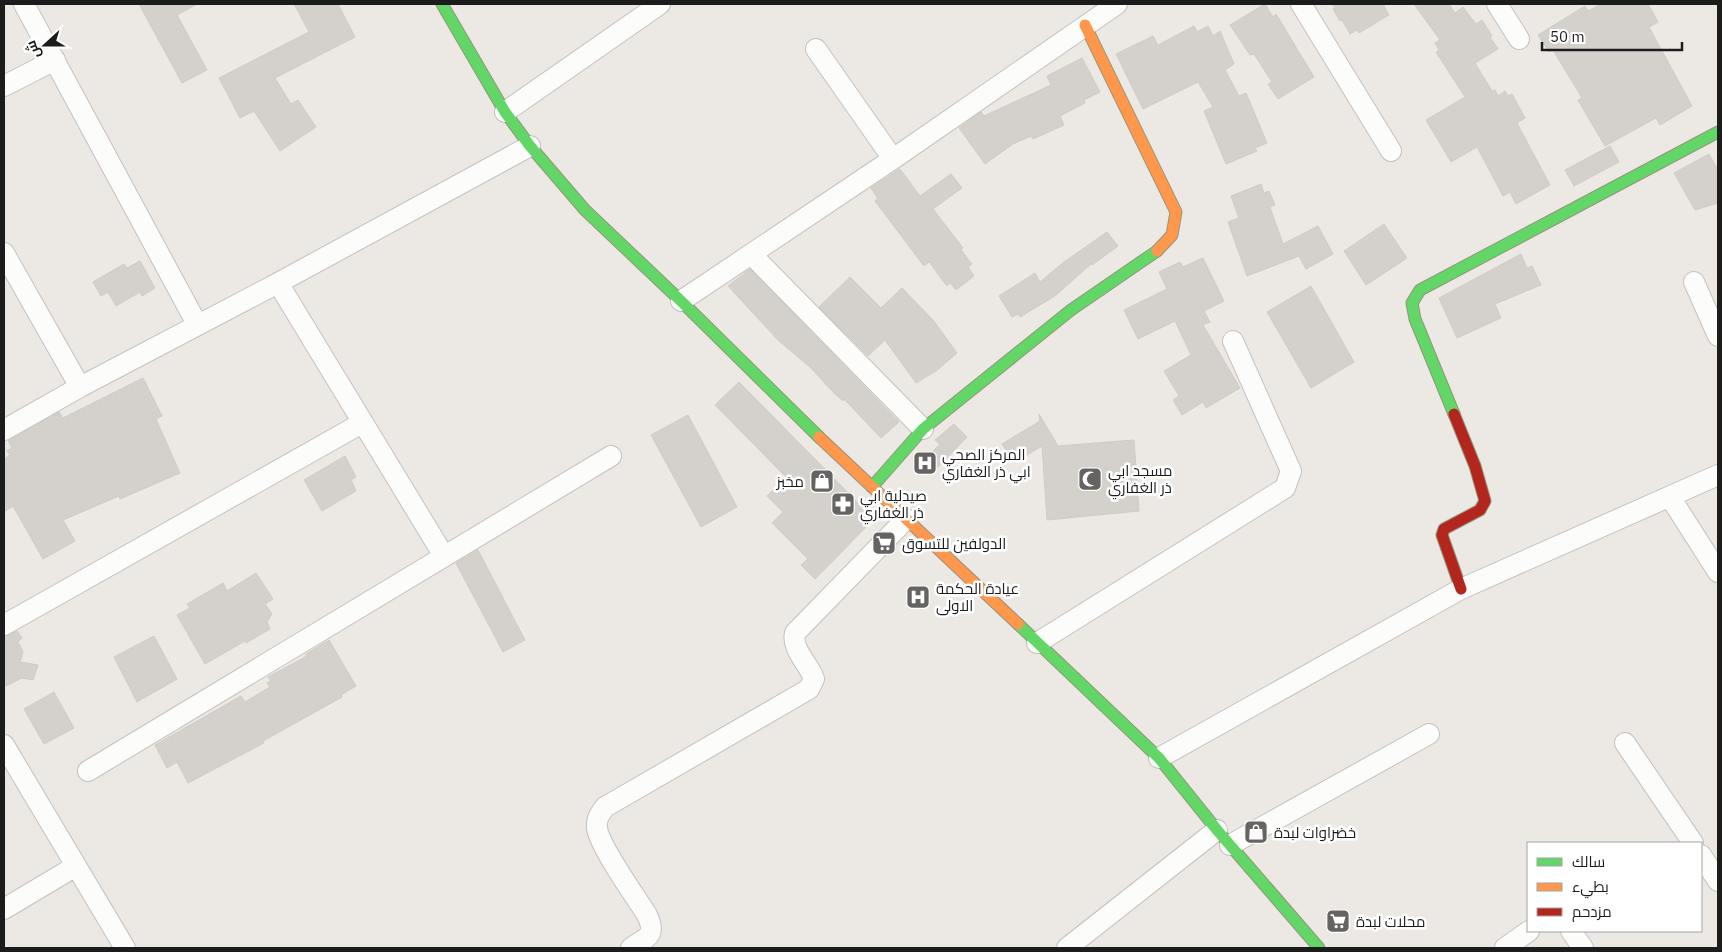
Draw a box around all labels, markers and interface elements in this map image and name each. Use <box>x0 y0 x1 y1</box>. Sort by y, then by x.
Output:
north arrow <box>20 20 70 70</box>
scale bar <box>1542 20 1682 52</box>
text: 50 m <box>1550 27 1585 46</box>
text: ش <box>21 38 44 61</box>
place label: المركز الصحي ابي ذر الغفاري <box>942 445 1031 484</box>
hospital icon: المركز الصحي ابي ذر الغفاري <box>912 450 938 476</box>
place label: مسجد ابي ذر الغفاري <box>1108 461 1172 500</box>
mosque icon: مسجد ابي ذر الغفاري <box>1077 466 1103 492</box>
shop icon: مخبز <box>809 468 835 494</box>
place label: مخبز <box>775 472 804 491</box>
place label: صيدلية ابي ذر الغفاري <box>860 486 927 525</box>
pharmacy icon: صيدلية ابي ذر الغفاري <box>830 491 856 517</box>
supermarket icon: الدولفين للتسوق <box>871 530 897 556</box>
place label: الدولفين للتسوق <box>902 534 1006 554</box>
place label: عيادة الحكمة الاولى <box>936 579 1019 616</box>
hospital icon: عيادة الحكمة الاولى <box>905 584 931 610</box>
shop icon: خضراوات لبدة <box>1243 819 1269 845</box>
place label: خضراوات لبدة <box>1274 823 1356 842</box>
legend <box>1527 842 1702 932</box>
text: سالك <box>1572 852 1605 871</box>
text: بطيء <box>1572 877 1609 899</box>
text: مزدحم <box>1572 902 1612 922</box>
supermarket icon: محلات لبدة <box>1325 908 1351 934</box>
place label: محلات لبدة <box>1356 912 1425 931</box>

